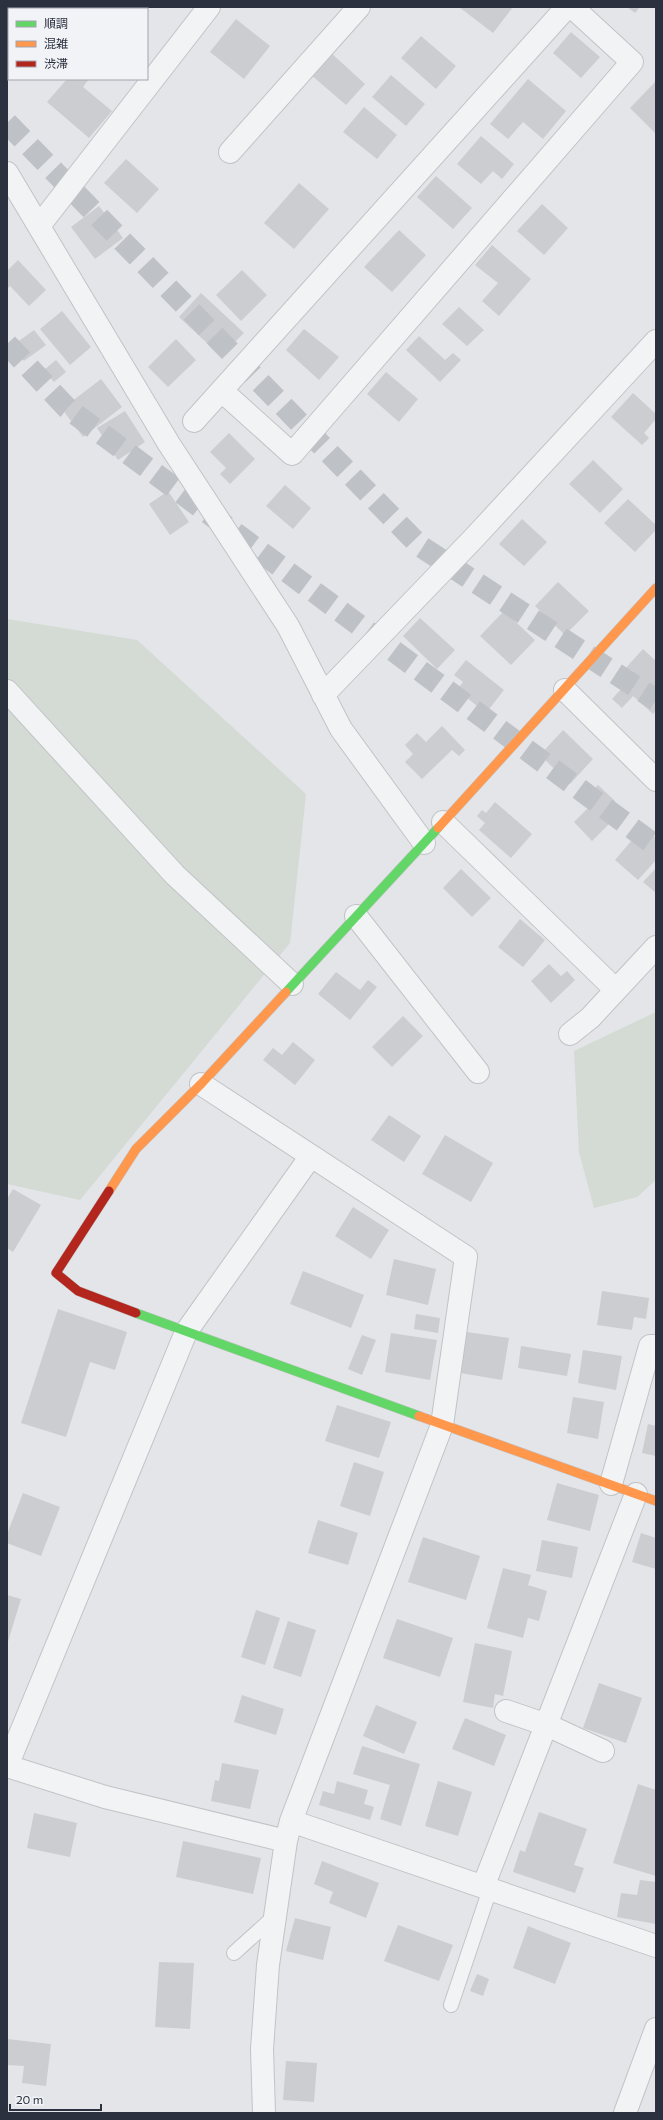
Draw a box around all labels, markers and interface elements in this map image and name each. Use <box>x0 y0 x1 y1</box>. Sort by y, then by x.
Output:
legend <box>8 8 148 80</box>
text: 順調 <box>44 16 68 30</box>
text: 混雑 <box>44 36 68 50</box>
text: 渋滞 <box>44 56 68 70</box>
scale bar <box>10 2086 101 2112</box>
text: 20 m <box>16 2092 43 2106</box>

